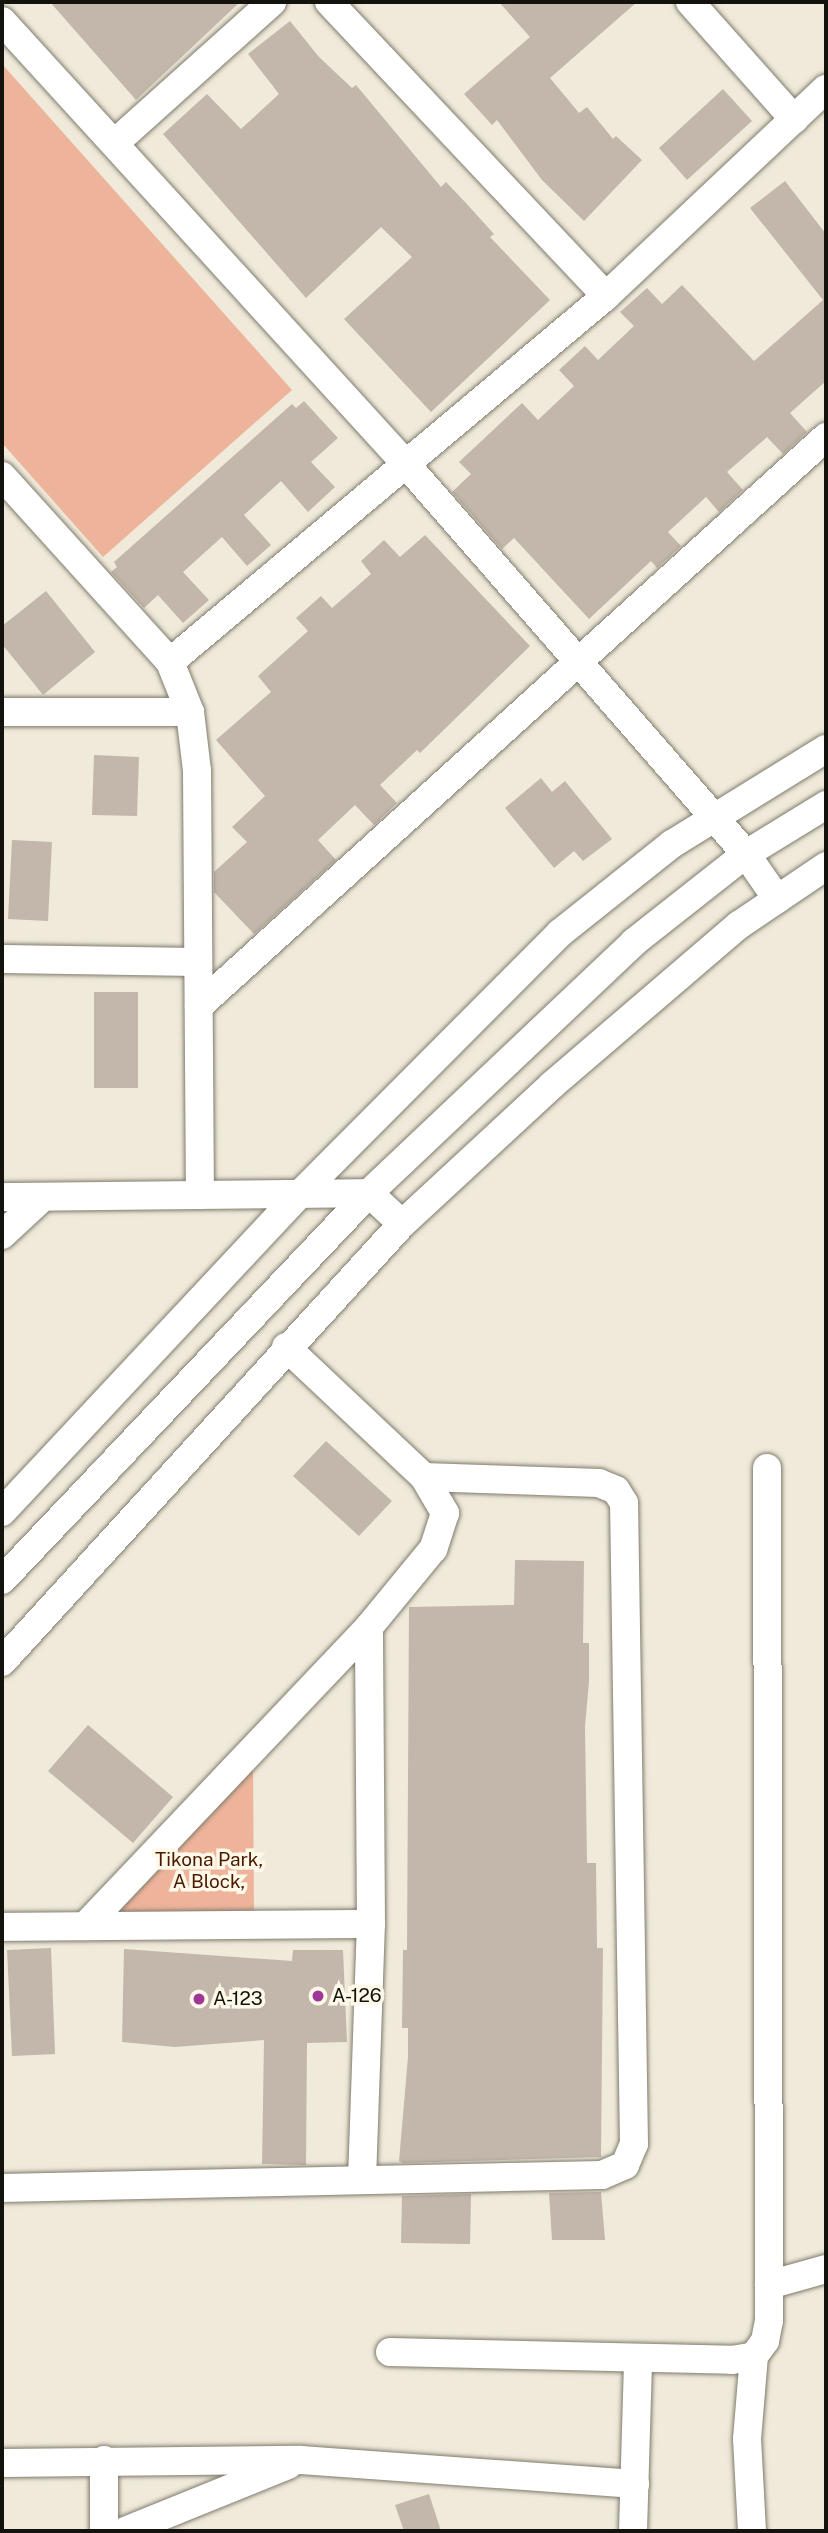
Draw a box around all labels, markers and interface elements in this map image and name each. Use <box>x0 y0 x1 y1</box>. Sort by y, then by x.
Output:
park label: Tikona Park, A Block, <box>155 1849 263 1893</box>
place label: A-126 <box>332 1985 382 2007</box>
place label: A-123 <box>213 1988 263 2010</box>
marker: A-126 <box>310 1988 326 2004</box>
marker: A-123 <box>191 1991 207 2007</box>

